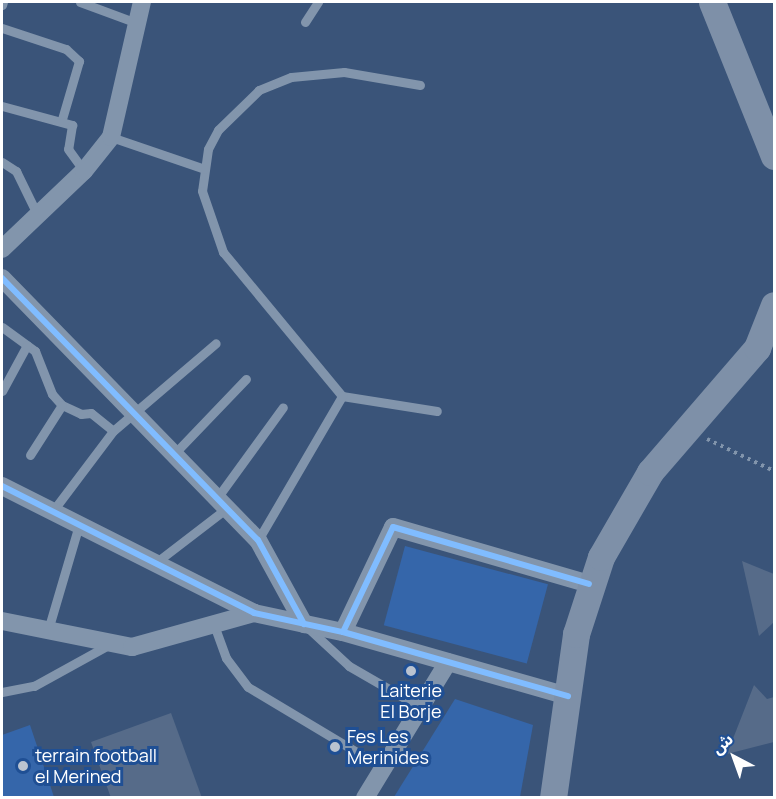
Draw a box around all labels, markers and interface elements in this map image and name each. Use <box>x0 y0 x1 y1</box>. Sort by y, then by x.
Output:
marker: Laiterie El Borje <box>404 664 418 678</box>
place label: Laiterie El Borje <box>380 680 442 722</box>
place label: Fes Les Merinides <box>347 726 429 768</box>
north arrow <box>704 727 764 787</box>
text: ش <box>707 728 738 759</box>
marker: Fes Les Merinides <box>328 740 342 754</box>
place label: terrain football el Merined <box>35 745 157 788</box>
marker: terrain football el Merined <box>16 759 30 773</box>

